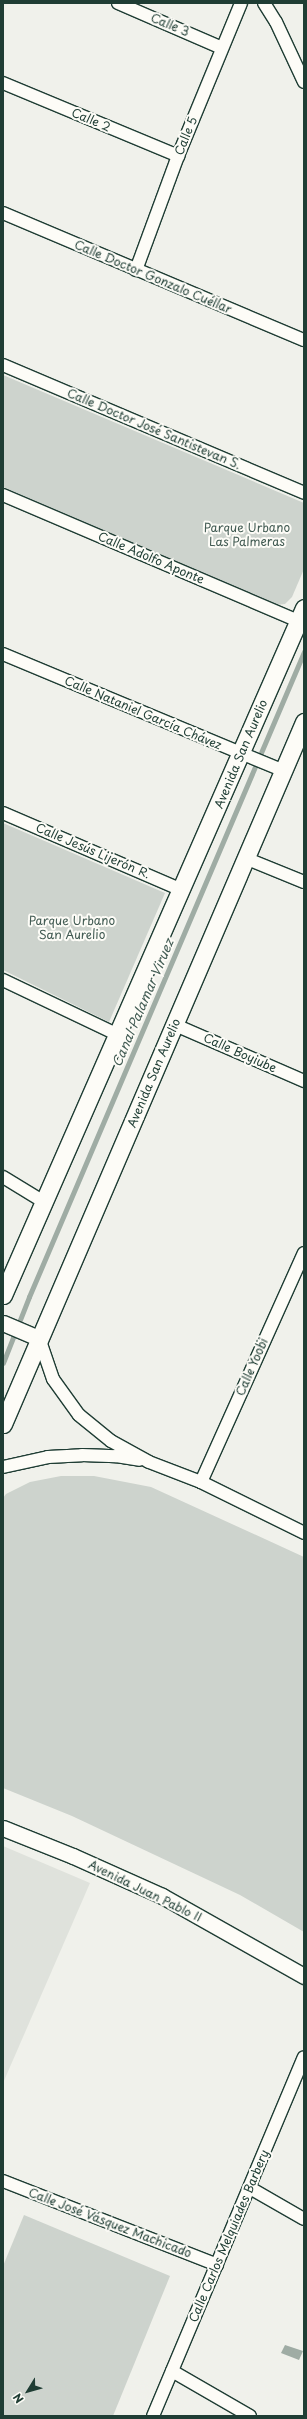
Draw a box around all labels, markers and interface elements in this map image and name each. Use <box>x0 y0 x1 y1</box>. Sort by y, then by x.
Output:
street label: Calle 3 <box>148 10 192 40</box>
street label: Calle 2 <box>69 105 113 135</box>
street label: Calle 5 <box>172 114 200 158</box>
street label: Calle Doctor Gonzalo Cuéllar <box>72 237 234 317</box>
street label: Calle Doctor José Santistevan S. <box>64 386 244 472</box>
park label: Parque Urbano Las Palmeras <box>204 521 290 549</box>
street label: Calle Adolfo Aponte <box>95 529 207 587</box>
street label: Calle Nataniel García Chávez <box>62 673 224 753</box>
street label: Avenida San Aurelio <box>212 698 270 810</box>
street label: Calle Jesús Lijerón R. <box>33 820 153 882</box>
park label: Parque Urbano San Aurelio <box>29 914 115 942</box>
water label: Canal Palamar Viruez <box>109 936 177 1070</box>
street label: Avenida San Aurelio <box>125 1017 183 1129</box>
street label: Calle Boyiube <box>201 1030 279 1076</box>
street label: Calle Yoobi <box>233 1335 271 1399</box>
street label: Avenida Juan Pablo II <box>86 1857 204 1925</box>
street label: Calle Carlos Melquiades Barbery <box>186 2147 272 2325</box>
street label: Calle José Vásquez Machicado <box>26 2185 194 2261</box>
north arrow <box>8 2371 48 2411</box>
text: N <box>9 2390 27 2407</box>

